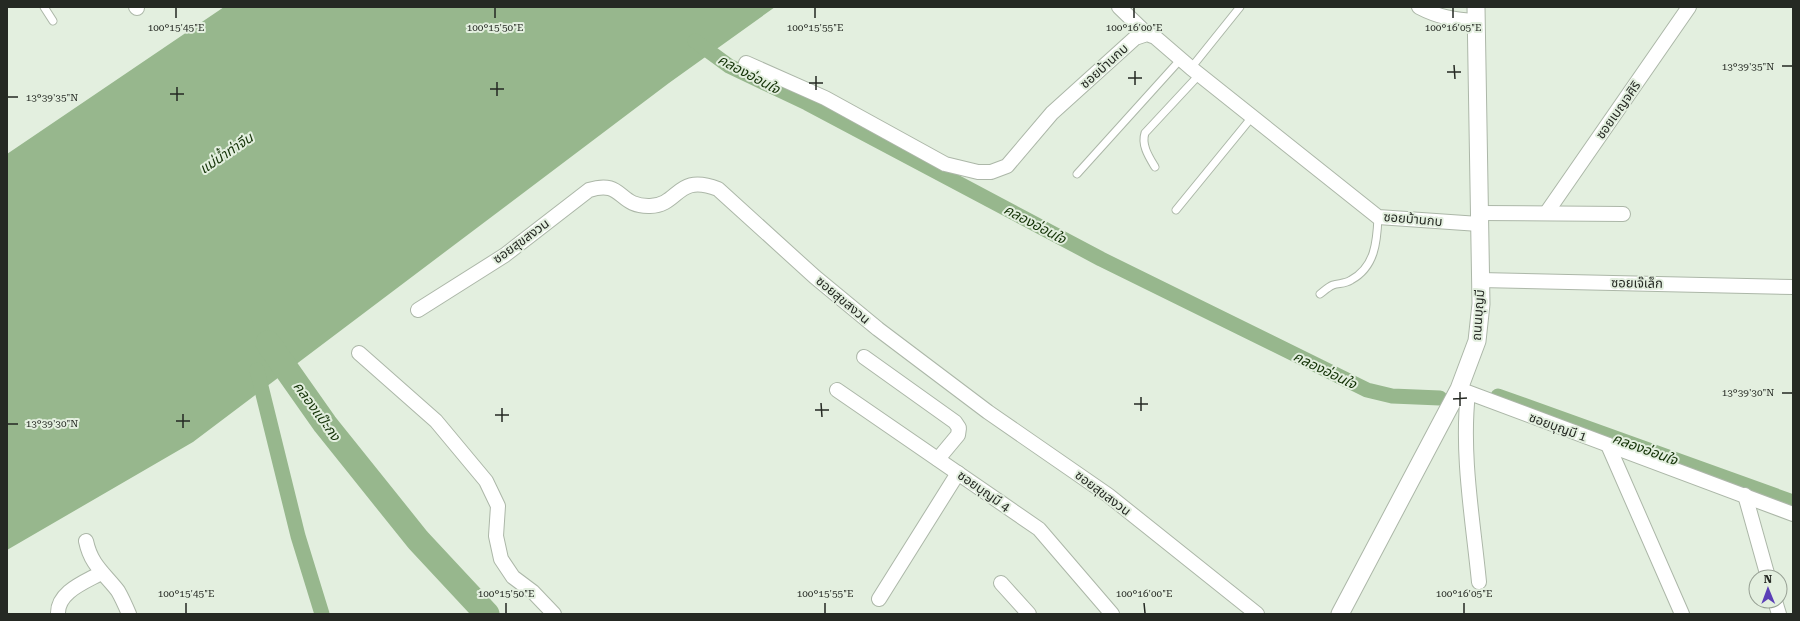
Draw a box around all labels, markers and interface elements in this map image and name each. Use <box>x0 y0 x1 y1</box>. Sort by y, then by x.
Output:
text: 100°15'45"E <box>148 22 204 33</box>
text: 100°15'50"E <box>467 22 523 33</box>
text: 100°15'55"E <box>787 22 843 33</box>
text: 100°16'00"E <box>1106 22 1162 33</box>
text: 100°16'05"E <box>1425 22 1481 33</box>
street label: ซอยบ้านกบ <box>1077 41 1131 91</box>
water label: คลองอ่อนใจ <box>715 51 783 97</box>
text: 13°39'35"N <box>1722 61 1774 72</box>
street label: ซอยเบญจศิริ <box>1593 78 1643 142</box>
text: 13°39'35"N <box>26 92 78 103</box>
water label: แม่น้ำท่าจีน <box>195 127 257 177</box>
water label: คลองอ่อนใจ <box>1001 201 1069 247</box>
street label: ซอยบ้านกบ <box>1383 209 1443 229</box>
street label: ซอยสุขสงวน <box>490 216 552 266</box>
street label: ซอยสุขสงวน <box>813 273 873 327</box>
street label: ซอยเจ๊เล็ก <box>1611 275 1663 291</box>
street label: ถนนบุญมี <box>1469 289 1487 341</box>
water label: คลองอ่อนใจ <box>1291 348 1360 392</box>
water label: คลองแป๊ะกง <box>290 378 345 445</box>
text: 13°39'30"N <box>1722 387 1774 398</box>
street label: ซอยบุญมี 1 <box>1527 410 1589 444</box>
text: 13°39'30"N <box>26 418 78 429</box>
water label: คลองอ่อนใจ <box>1610 430 1680 468</box>
street label: ซอยบุญมี 4 <box>955 467 1014 515</box>
street label: ซอยสุขสงวน <box>1072 467 1134 519</box>
north arrow <box>1748 569 1788 609</box>
text: N <box>1763 573 1773 586</box>
text: 100°15'45"E <box>158 588 214 599</box>
text: 100°15'50"E <box>478 588 534 599</box>
text: 100°15'55"E <box>797 588 853 599</box>
text: 100°16'00"E <box>1116 588 1172 599</box>
text: 100°16'05"E <box>1436 588 1492 599</box>

